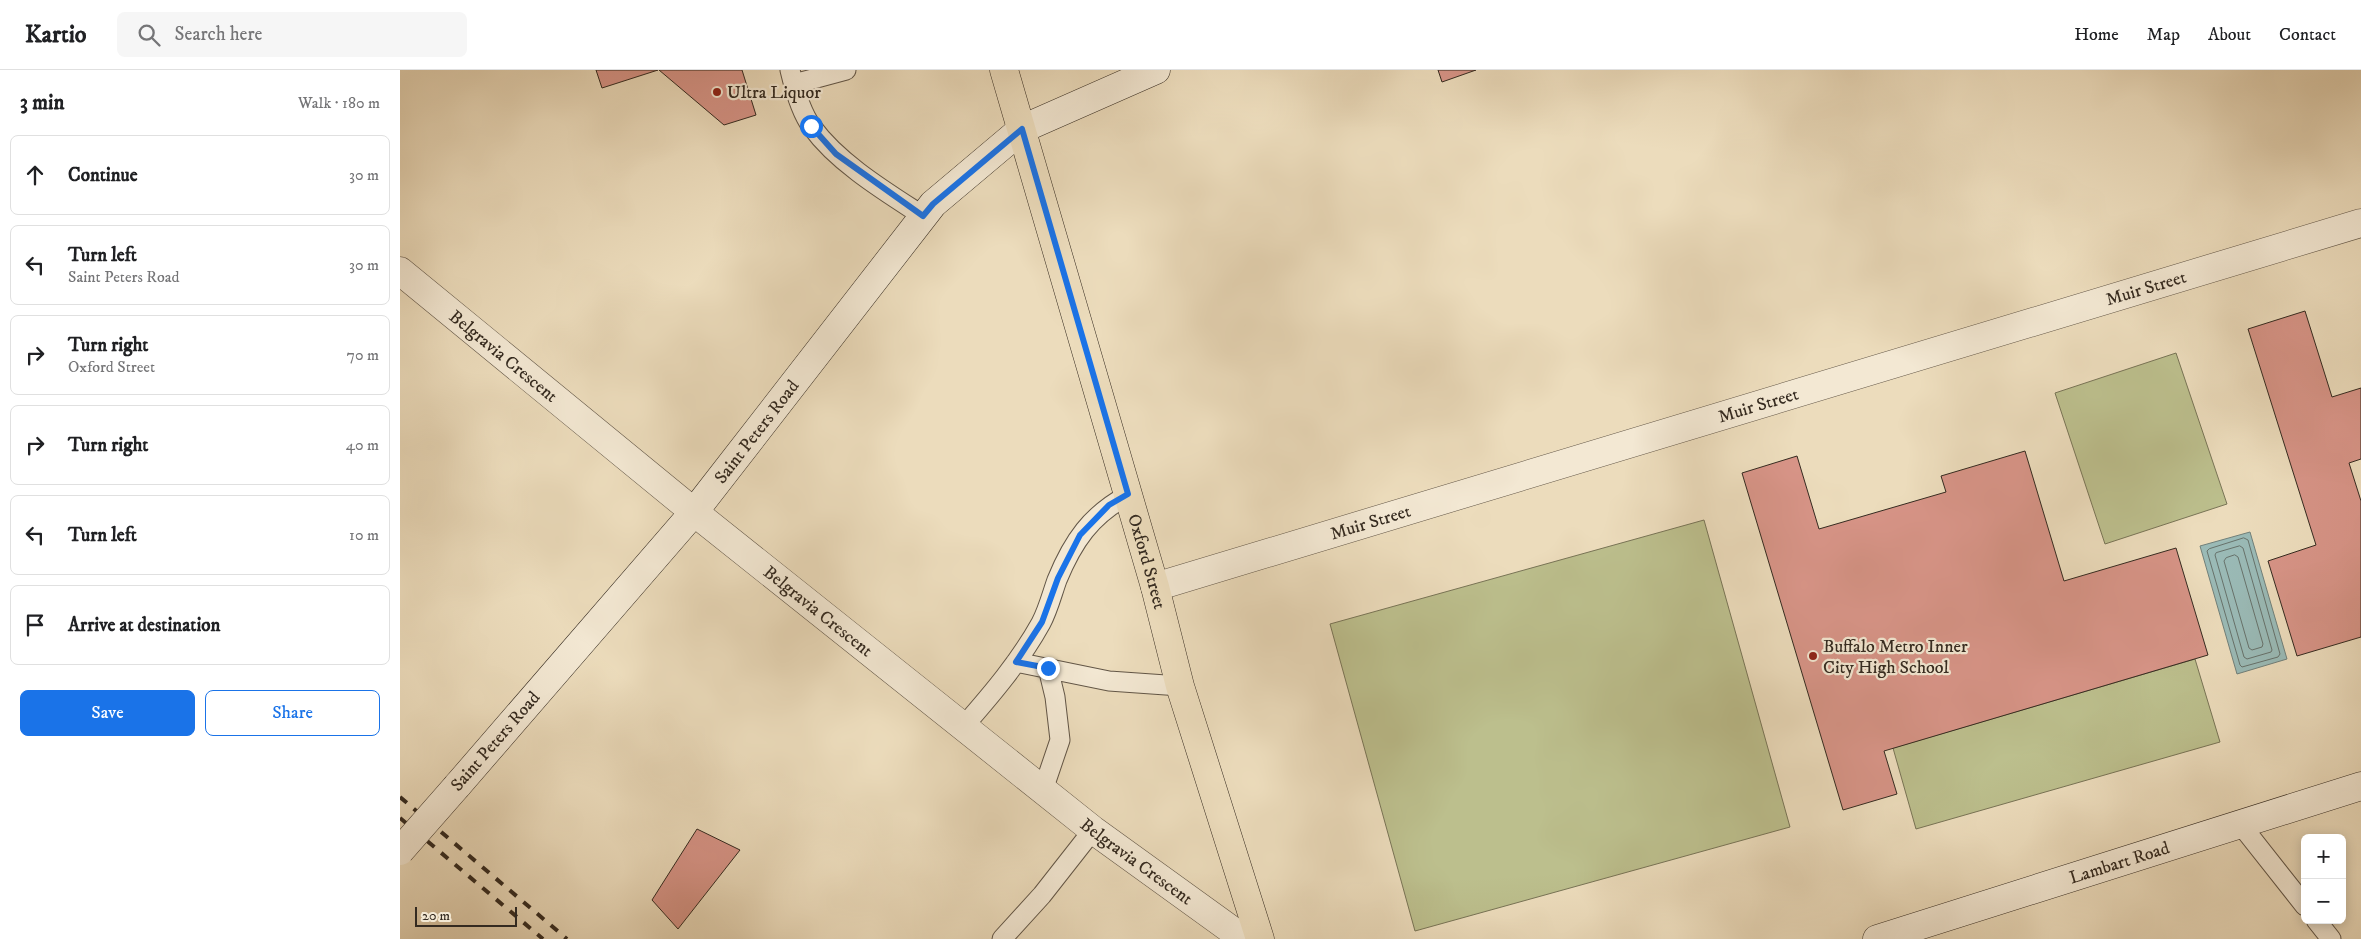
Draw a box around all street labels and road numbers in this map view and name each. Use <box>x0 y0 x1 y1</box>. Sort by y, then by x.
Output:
street label: Muir Street <box>2103 266 2189 311</box>
street label: Belgravia Crescent <box>444 306 562 408</box>
street label: Saint Peters Road <box>710 376 804 489</box>
street label: Muir Street <box>1716 383 1801 428</box>
street label: Muir Street <box>1328 500 1414 545</box>
street label: Oxford Street <box>1122 512 1170 612</box>
street label: Belgravia Crescent <box>758 561 877 662</box>
street label: Saint Peters Road <box>446 687 545 796</box>
street label: Belgravia Crescent <box>1075 814 1197 910</box>
street label: Lambart Road <box>2067 837 2172 890</box>

